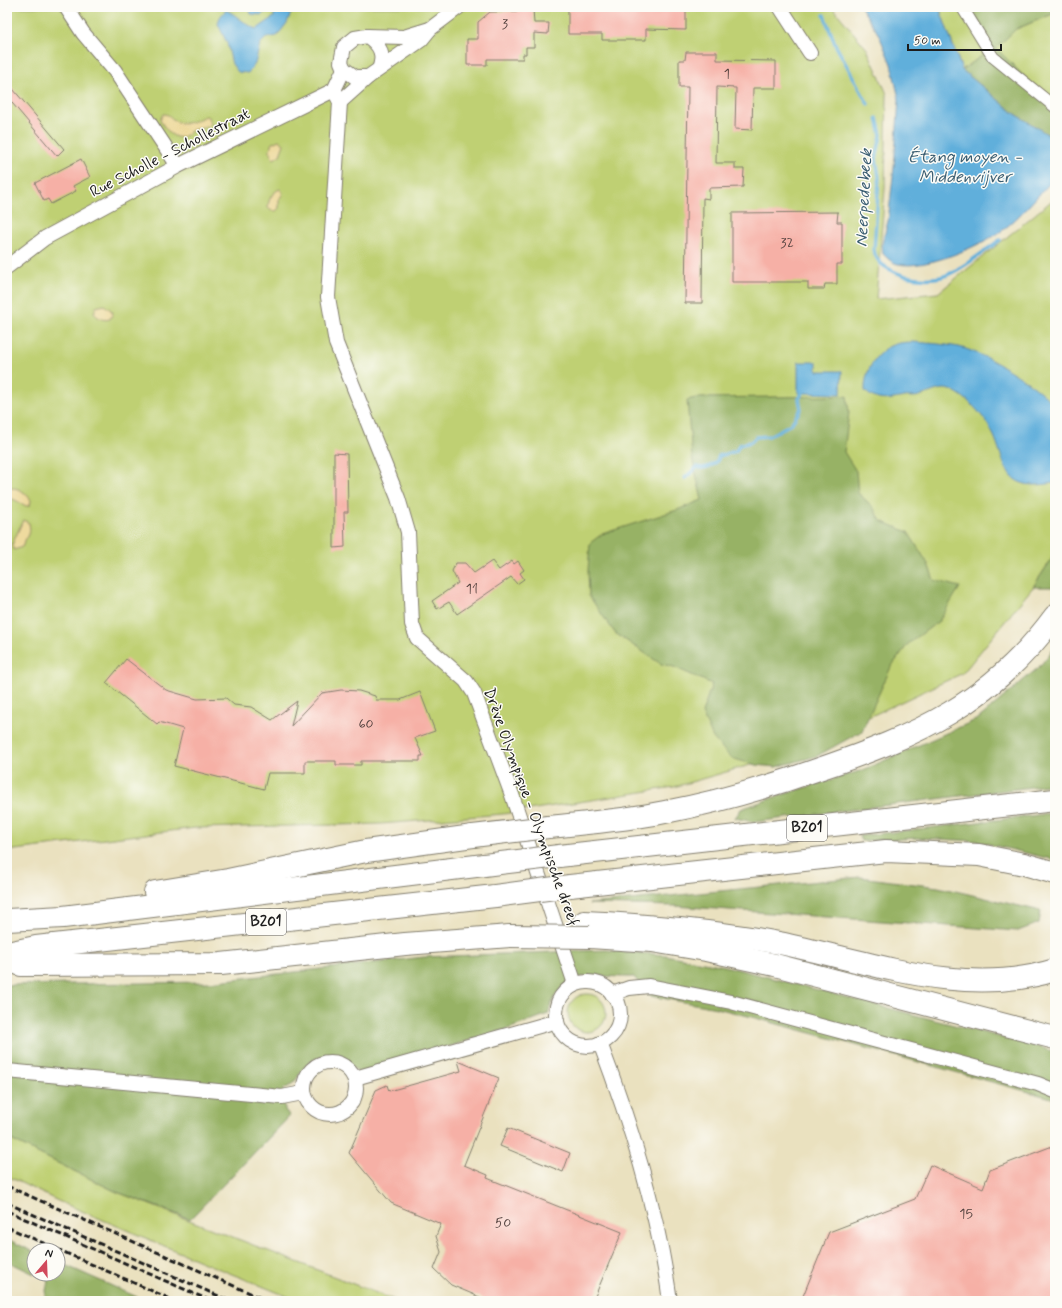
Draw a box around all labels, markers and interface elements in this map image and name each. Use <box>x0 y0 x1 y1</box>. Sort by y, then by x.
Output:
house number: 3 <box>502 15 508 33</box>
scale bar <box>908 26 1001 52</box>
text: 50 m <box>914 33 941 49</box>
house number: 1 <box>724 65 730 83</box>
street label: Rue Scholle - Schollestraat <box>86 103 254 203</box>
water label: Étang moyen - Middenvijver <box>908 146 1022 188</box>
water label: Neerpedebeek <box>850 147 878 248</box>
house number: 32 <box>780 234 794 252</box>
house number: 11 <box>466 580 478 598</box>
street label: Drève Olympique - Olympische dreef <box>478 685 584 929</box>
house number: 60 <box>358 715 374 733</box>
road number: B201 <box>787 815 827 841</box>
road number: B201 <box>246 909 286 935</box>
house number: 15 <box>959 1205 973 1223</box>
house number: 50 <box>495 1214 511 1232</box>
north arrow <box>26 1242 66 1282</box>
text: N <box>43 1246 55 1261</box>

